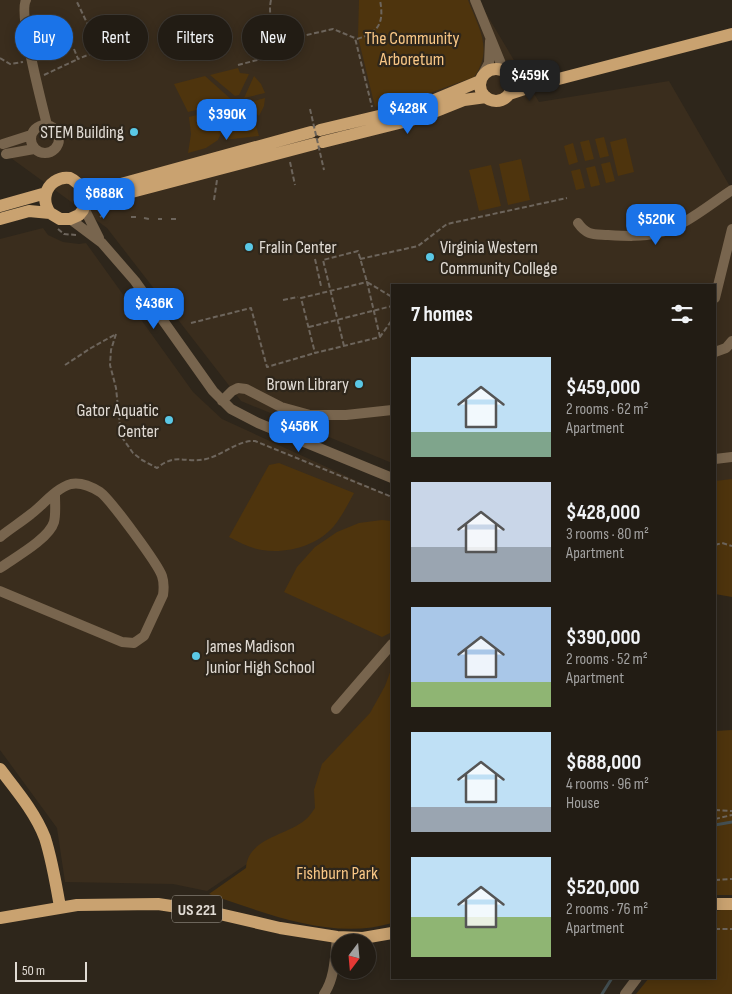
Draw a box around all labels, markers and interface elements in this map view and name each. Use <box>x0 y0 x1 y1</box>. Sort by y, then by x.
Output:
chip: Buy <box>15 15 73 60</box>
chip: Rent <box>83 15 148 60</box>
chip: Filters <box>158 15 232 60</box>
chip: New <box>242 15 304 60</box>
park label: The Community Arboretum <box>364 28 460 70</box>
pin: $459K <box>495 59 565 102</box>
text: $459K <box>511 66 549 85</box>
pin: $428K <box>373 92 443 135</box>
pin: $390K <box>192 98 262 141</box>
text: $428K <box>389 99 427 118</box>
text: $390K <box>208 105 246 124</box>
place label: STEM Building <box>40 122 124 143</box>
marker: STEM Building <box>128 126 140 138</box>
pin: $688K <box>69 178 139 220</box>
text: $688K <box>85 184 123 203</box>
pin: $520K <box>621 204 691 246</box>
text: $520K <box>637 210 675 229</box>
place label: Fralin Center <box>259 237 337 258</box>
place label: Virginia Western Community College <box>440 237 557 279</box>
marker: Fralin Center <box>243 241 255 253</box>
marker: Virginia Western Community College <box>424 251 436 263</box>
pin: $436K <box>119 288 189 330</box>
text: $436K <box>135 294 173 313</box>
icon: filters <box>668 300 696 328</box>
text: 7 homes <box>411 302 473 327</box>
place label: Brown Library <box>267 374 349 395</box>
text: $459,000 <box>566 375 640 400</box>
icon: home <box>451 377 511 437</box>
marker: Brown Library <box>353 378 365 390</box>
place label: Gator Aquatic Center <box>76 400 159 442</box>
text: 2 rooms · 62 m² <box>566 400 649 419</box>
pin: $456K <box>264 410 334 453</box>
marker: Gator Aquatic Center <box>163 414 175 426</box>
text: $456K <box>280 417 318 436</box>
text: Apartment <box>566 419 624 438</box>
text: $428,000 <box>566 500 640 525</box>
icon: home <box>451 502 511 562</box>
text: 3 rooms · 80 m² <box>566 525 649 544</box>
text: Apartment <box>566 544 624 563</box>
text: $390,000 <box>566 625 640 650</box>
icon: home <box>451 627 511 687</box>
place label: James Madison Junior High School <box>205 636 315 678</box>
marker: James Madison Junior High School <box>190 650 202 662</box>
text: 2 rooms · 52 m² <box>566 650 648 669</box>
text: Apartment <box>566 669 624 688</box>
text: $688,000 <box>566 750 641 775</box>
icon: home <box>451 752 511 812</box>
text: 4 rooms · 96 m² <box>566 775 649 794</box>
text: House <box>566 794 600 813</box>
park label: Fishburn Park <box>296 863 378 884</box>
text: $520,000 <box>566 875 639 900</box>
icon: home <box>451 877 511 937</box>
road number: US 221 <box>172 896 222 922</box>
text: 2 rooms · 76 m² <box>566 900 648 919</box>
text: Apartment <box>566 919 624 938</box>
north arrow <box>331 934 376 979</box>
map controls <box>331 934 376 979</box>
scale bar <box>15 959 88 982</box>
text: 50 m <box>22 962 45 979</box>

